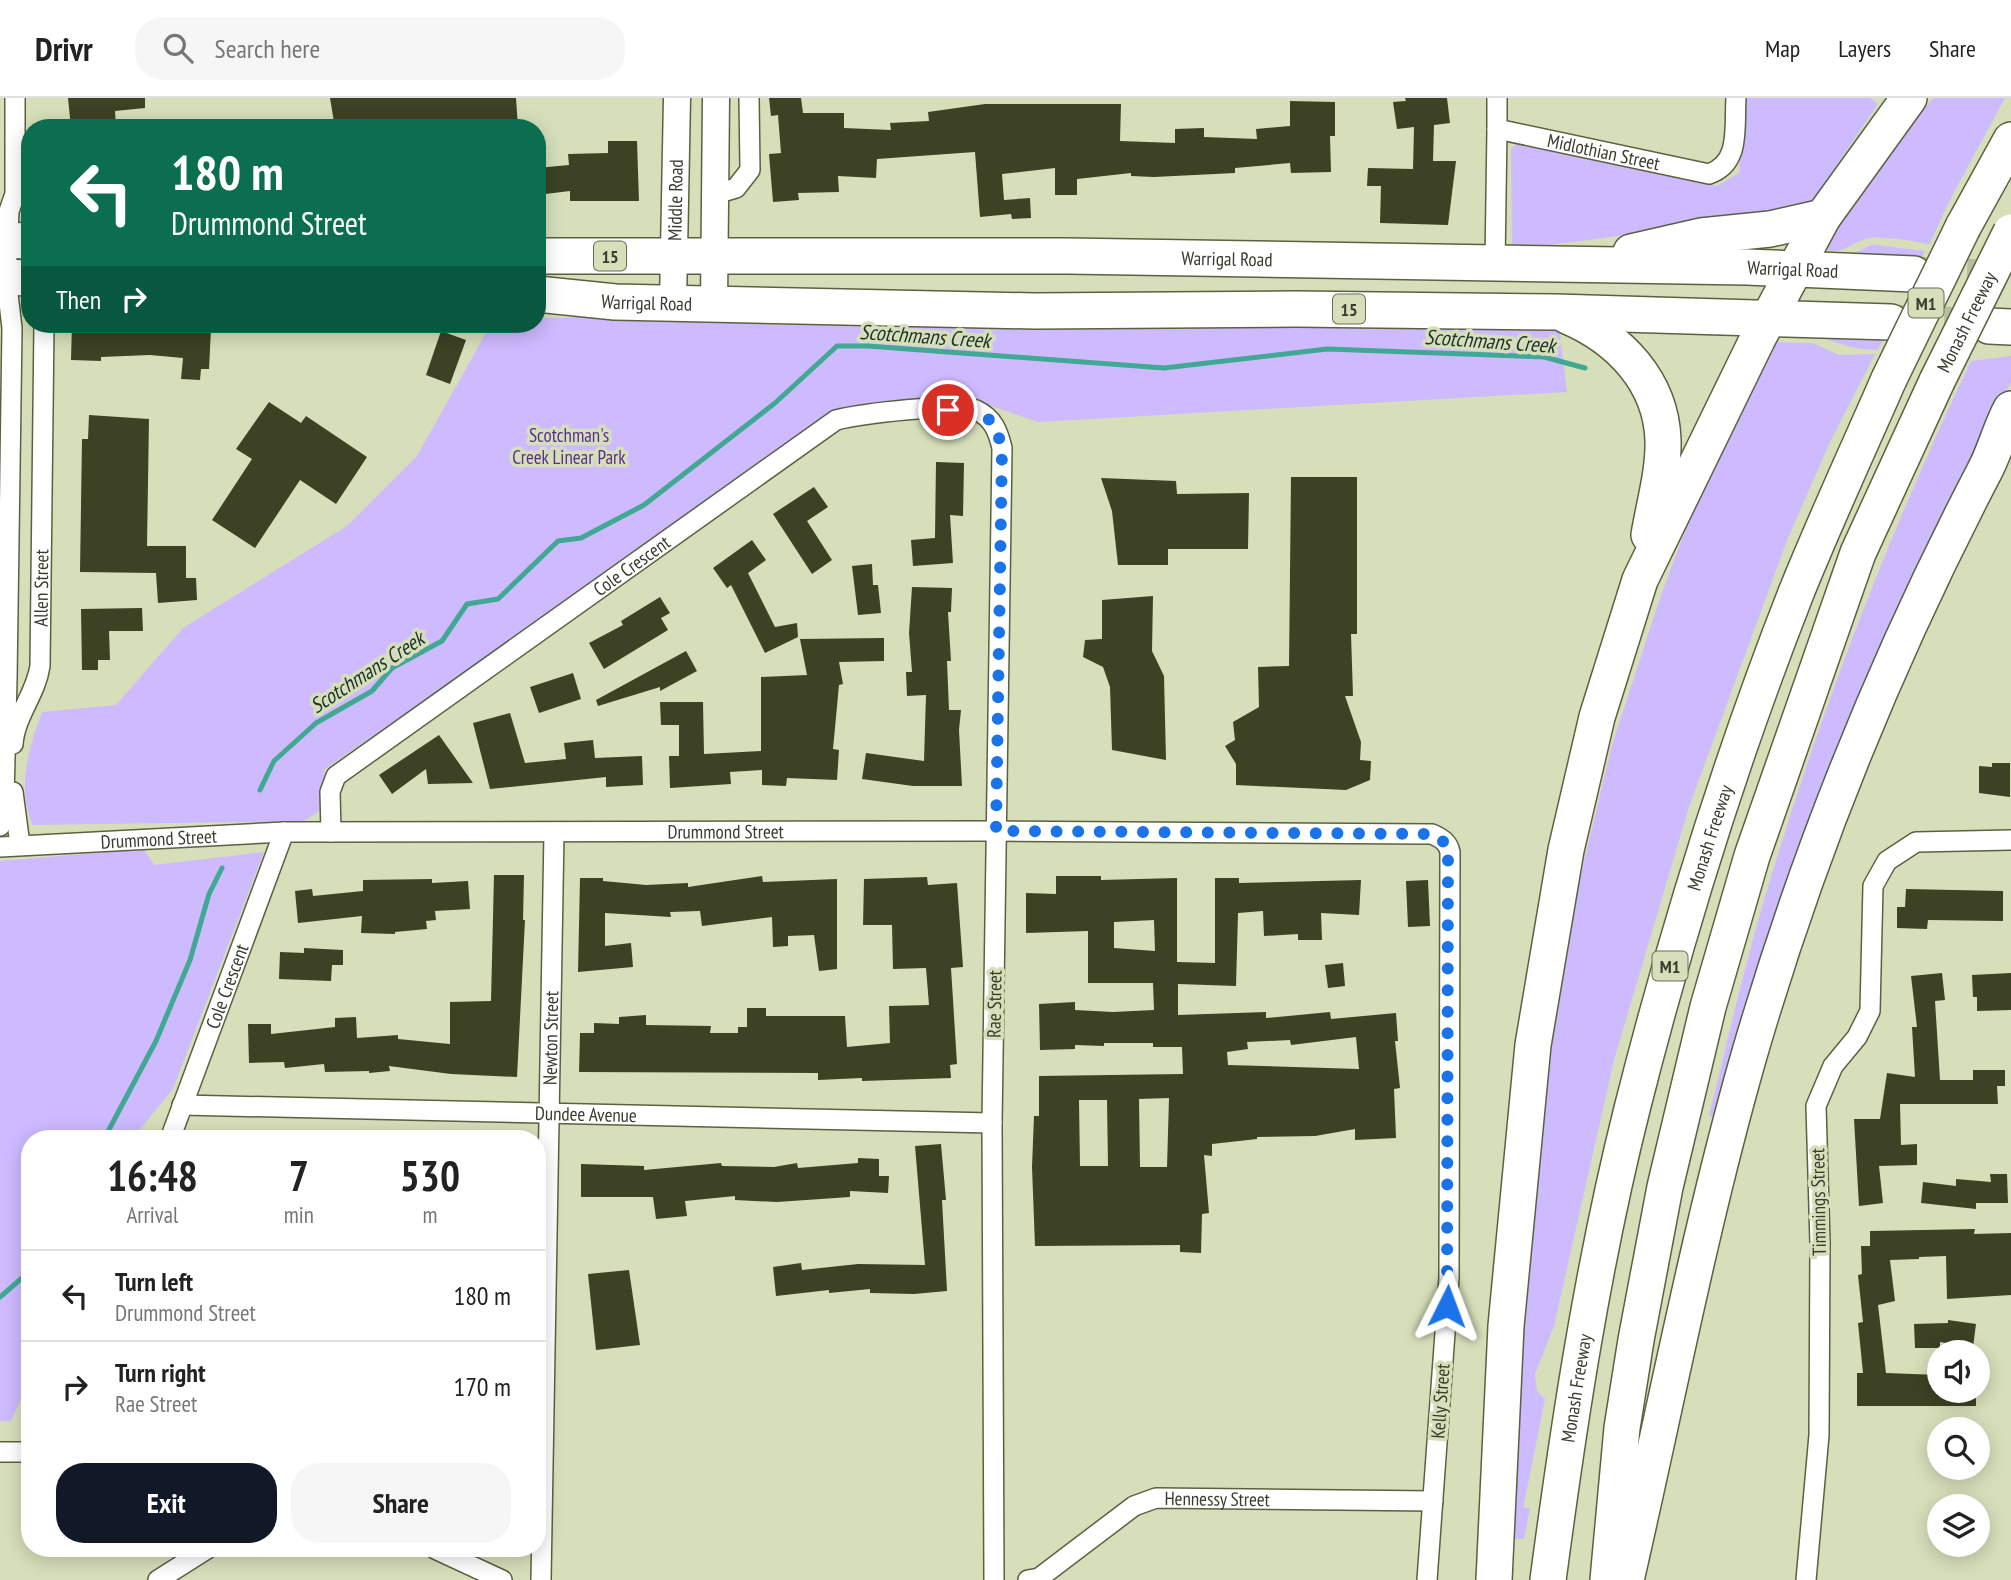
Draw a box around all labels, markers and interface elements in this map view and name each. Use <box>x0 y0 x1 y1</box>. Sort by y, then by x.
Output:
search box <box>135 17 625 80</box>
text: Drivr <box>35 27 93 70</box>
icon: search <box>159 29 197 67</box>
text: Search here <box>215 32 320 65</box>
text: Map <box>1765 33 1800 64</box>
text: Layers <box>1838 33 1891 64</box>
text: Share <box>1929 33 1976 64</box>
street label: Midlothian Street <box>1545 128 1663 175</box>
text: 180 m <box>171 140 284 204</box>
icon: left <box>56 147 147 238</box>
street label: Middle Road <box>662 159 688 241</box>
text: Drummond Street <box>171 202 367 244</box>
road number: 15 <box>594 242 626 271</box>
street label: Warrigal Road <box>1181 246 1273 271</box>
street label: Warrigal Road <box>1747 255 1839 283</box>
street label: Monash Freeway <box>1931 267 2002 376</box>
icon: right <box>115 280 153 318</box>
text: Then <box>56 283 101 316</box>
road number: M1 <box>1909 288 1944 318</box>
street label: Warrigal Road <box>600 289 692 316</box>
road number: 15 <box>1333 294 1365 324</box>
water label: Scotchmans Creek <box>859 318 994 354</box>
water label: Scotchmans Creek <box>1424 323 1559 359</box>
pin <box>918 380 978 440</box>
icon: arrive <box>929 391 967 429</box>
park label: Scotchman's Creek Linear Park <box>512 423 626 469</box>
street label: Cole Crescent <box>589 530 675 601</box>
street label: Allen Street <box>28 548 53 627</box>
water label: Scotchmans Creek <box>305 624 432 719</box>
street label: Monash Freeway <box>1682 781 1738 893</box>
street label: Drummond Street <box>667 819 785 843</box>
street label: Drummond Street <box>100 824 218 854</box>
street label: Cole Crescent <box>200 940 254 1032</box>
road number: M1 <box>1652 952 1688 980</box>
street label: Rae Street <box>981 969 1007 1038</box>
street label: Newton Street <box>538 990 563 1085</box>
street label: Dundee Avenue <box>535 1101 637 1127</box>
street label: Timmings Street <box>1805 1147 1831 1256</box>
text: 16:48 <box>107 1148 198 1203</box>
text: 7 <box>289 1148 309 1203</box>
text: 530 <box>400 1148 460 1203</box>
text: Arrival <box>126 1200 178 1229</box>
text: min <box>284 1200 314 1229</box>
text: m <box>422 1200 437 1229</box>
text: Turn left <box>115 1265 193 1298</box>
position arrow <box>1410 1269 1484 1343</box>
icon: left <box>56 1277 94 1315</box>
text: 180 m <box>453 1279 511 1312</box>
text: Drummond Street <box>115 1298 256 1327</box>
street label: Monash Freeway <box>1556 1331 1597 1444</box>
map controls <box>1927 1340 1990 1557</box>
button: sound <box>1927 1340 1990 1403</box>
text: Turn right <box>115 1356 206 1389</box>
street label: Kelly Street <box>1425 1362 1455 1439</box>
icon: right <box>56 1368 94 1406</box>
text: 170 m <box>453 1370 511 1403</box>
text: Rae Street <box>115 1389 197 1418</box>
button: search <box>1927 1417 1990 1480</box>
button: Exit <box>56 1463 277 1543</box>
button: Share <box>291 1463 511 1543</box>
street label: Hennessy Street <box>1164 1486 1271 1511</box>
button: layers <box>1927 1494 1990 1557</box>

